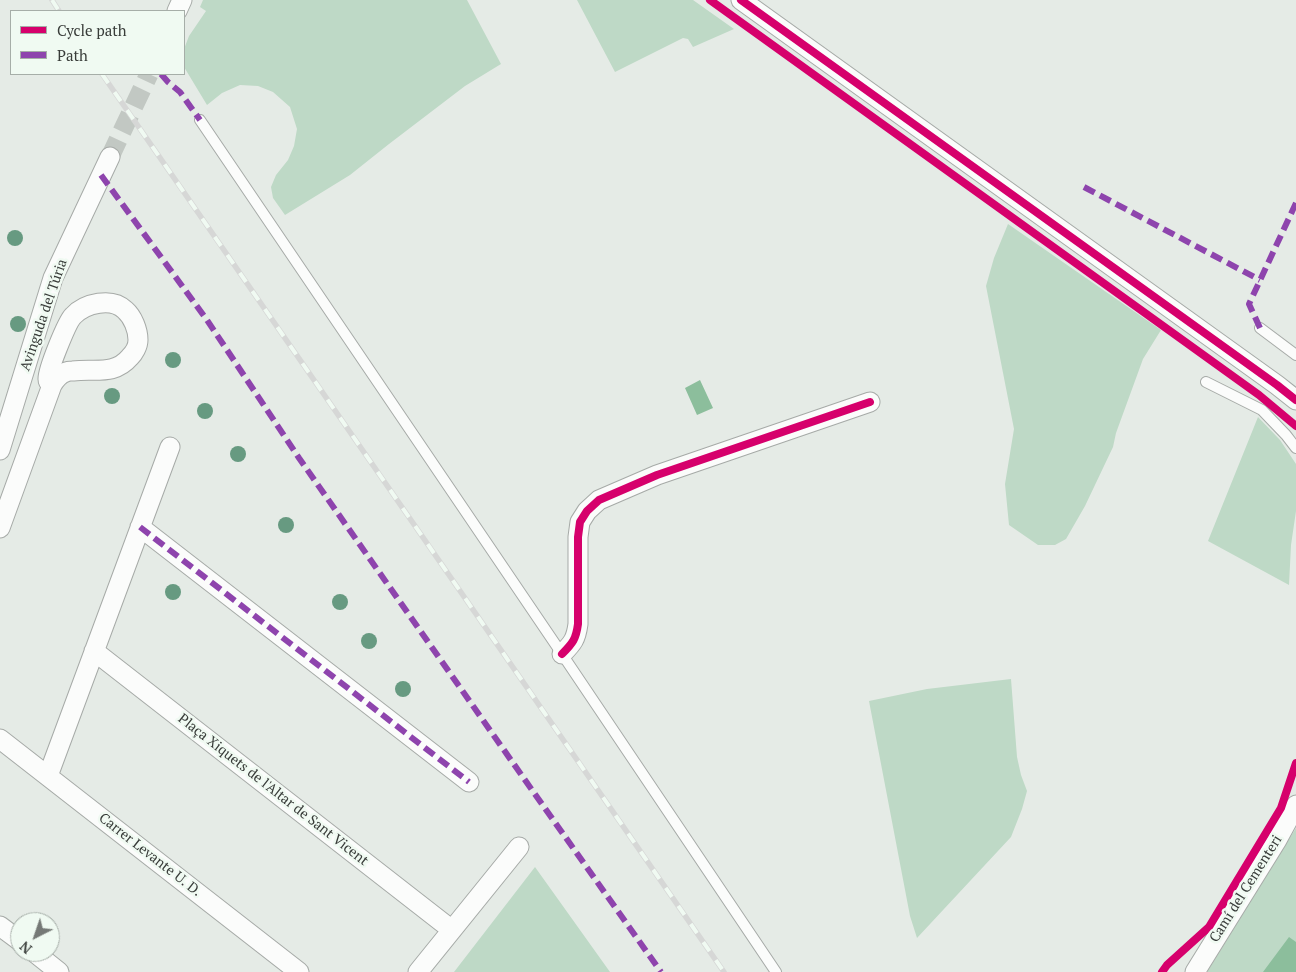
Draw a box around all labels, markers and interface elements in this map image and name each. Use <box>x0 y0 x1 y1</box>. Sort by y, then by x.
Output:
legend <box>10 10 185 75</box>
text: Cycle path <box>57 20 127 40</box>
text: Path <box>57 45 88 65</box>
street label: Avinguda del Túria <box>17 257 71 373</box>
street label: Plaça Xiquets de l'Altar de Sant Vicent <box>175 711 371 869</box>
street label: Carrer Levante U. D. <box>95 810 205 900</box>
street label: Camí del Cementeri <box>1206 832 1286 946</box>
north arrow <box>10 912 60 962</box>
text: N <box>15 937 36 959</box>

